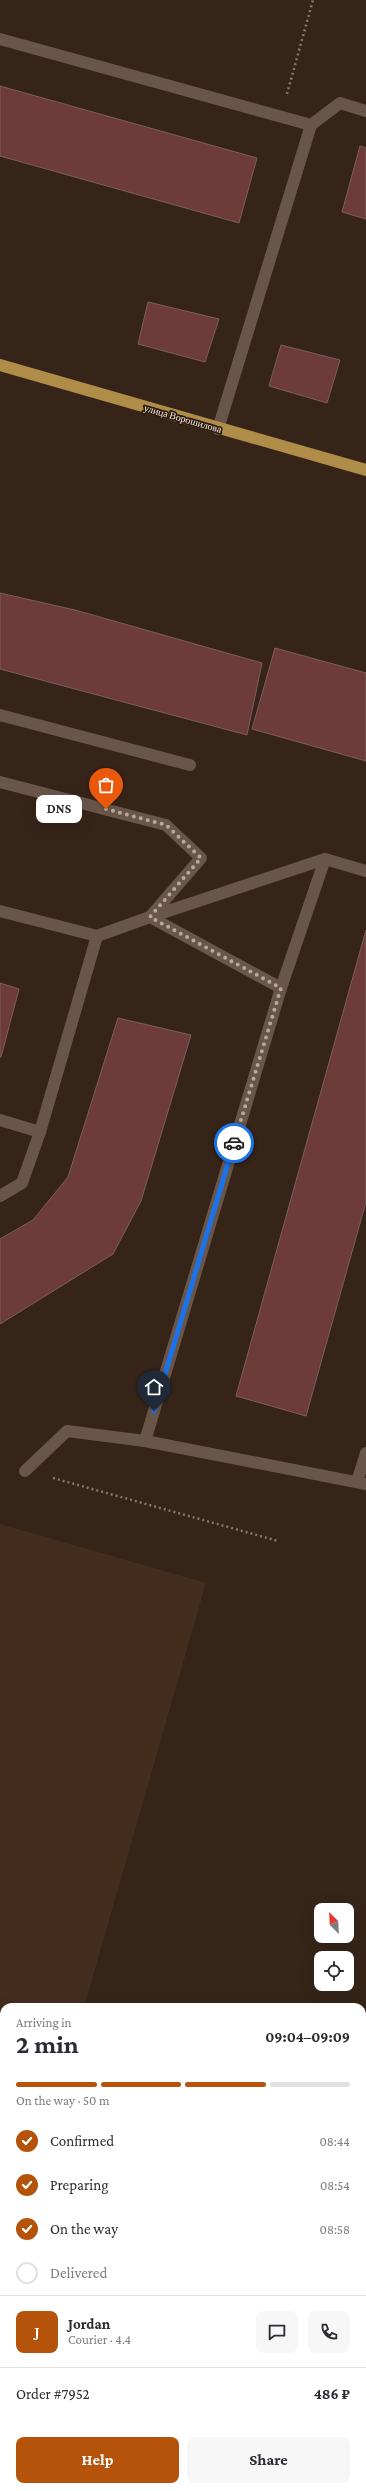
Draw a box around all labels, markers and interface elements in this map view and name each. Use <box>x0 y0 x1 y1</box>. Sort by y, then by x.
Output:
street label: улица Ворошилова <box>143 402 224 435</box>
pin <box>89 768 123 809</box>
icon: bag <box>95 774 117 796</box>
callout: DNS <box>36 795 82 823</box>
text: DNS <box>47 801 71 816</box>
courier <box>214 1123 254 1163</box>
icon: car <box>223 1132 245 1154</box>
pin <box>137 1370 171 1411</box>
icon: home <box>143 1376 165 1398</box>
north arrow <box>314 1903 354 1943</box>
map controls <box>314 1903 354 1991</box>
button: locate <box>314 1951 354 1991</box>
text: Arriving in <box>16 2015 72 2030</box>
text: 09:04–09:09 <box>265 2029 350 2045</box>
text: 2 min <box>16 2030 79 2059</box>
text: On the way · 50 m <box>16 2093 109 2108</box>
icon: check <box>16 2130 38 2152</box>
text: Confirmed <box>50 2133 114 2149</box>
text: 08:44 <box>319 2134 350 2149</box>
icon: check <box>16 2174 38 2196</box>
text: Preparing <box>50 2177 109 2193</box>
text: 08:54 <box>320 2178 350 2193</box>
icon: check <box>16 2218 38 2240</box>
text: On the way <box>50 2221 118 2237</box>
text: 08:58 <box>320 2222 350 2237</box>
text: Delivered <box>50 2265 107 2281</box>
button: chat <box>256 2311 298 2353</box>
button: phone <box>308 2311 350 2353</box>
text: Jordan <box>68 2316 110 2332</box>
text: J <box>34 2324 40 2340</box>
text: Courier · 4.4 <box>68 2332 131 2347</box>
text: Order #7952 <box>16 2386 90 2402</box>
text: 486 ₽ <box>314 2386 350 2402</box>
button: Help <box>16 2437 179 2483</box>
button: Share <box>187 2437 350 2483</box>

